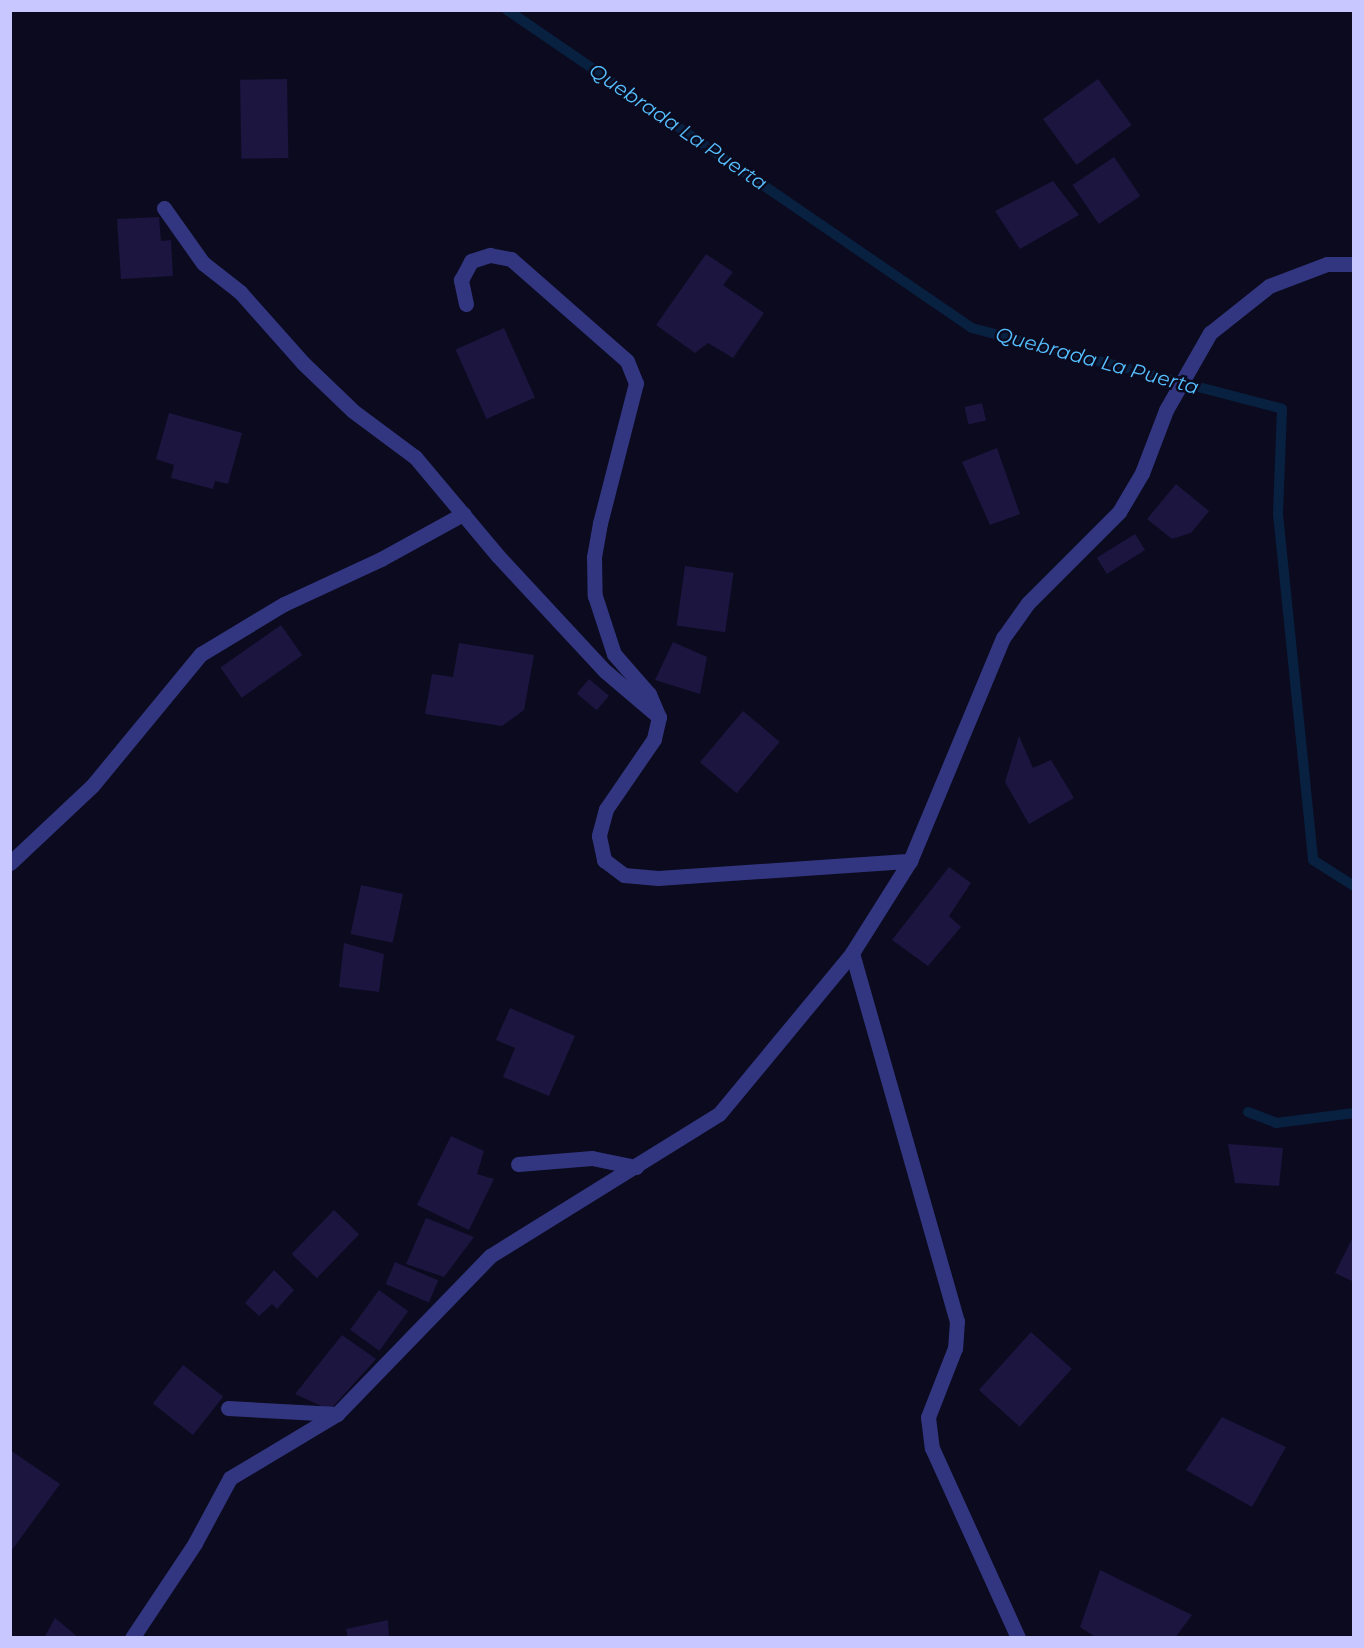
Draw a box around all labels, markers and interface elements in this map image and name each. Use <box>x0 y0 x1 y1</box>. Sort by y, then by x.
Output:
water label: Quebrada La Puerta <box>584 58 772 196</box>
water label: Quebrada La Puerta <box>993 322 1201 400</box>

